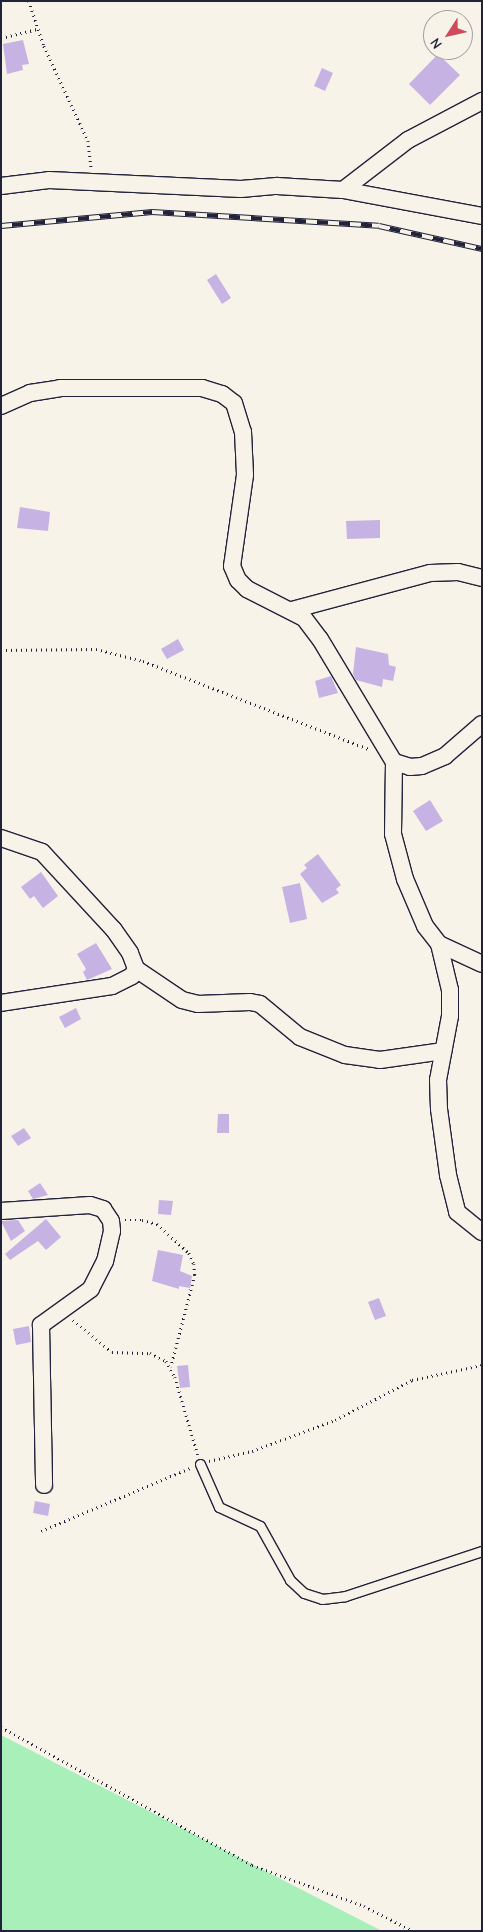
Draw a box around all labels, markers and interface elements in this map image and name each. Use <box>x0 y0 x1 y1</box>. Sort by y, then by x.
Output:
north arrow <box>423 10 473 60</box>
text: N <box>427 35 446 52</box>

